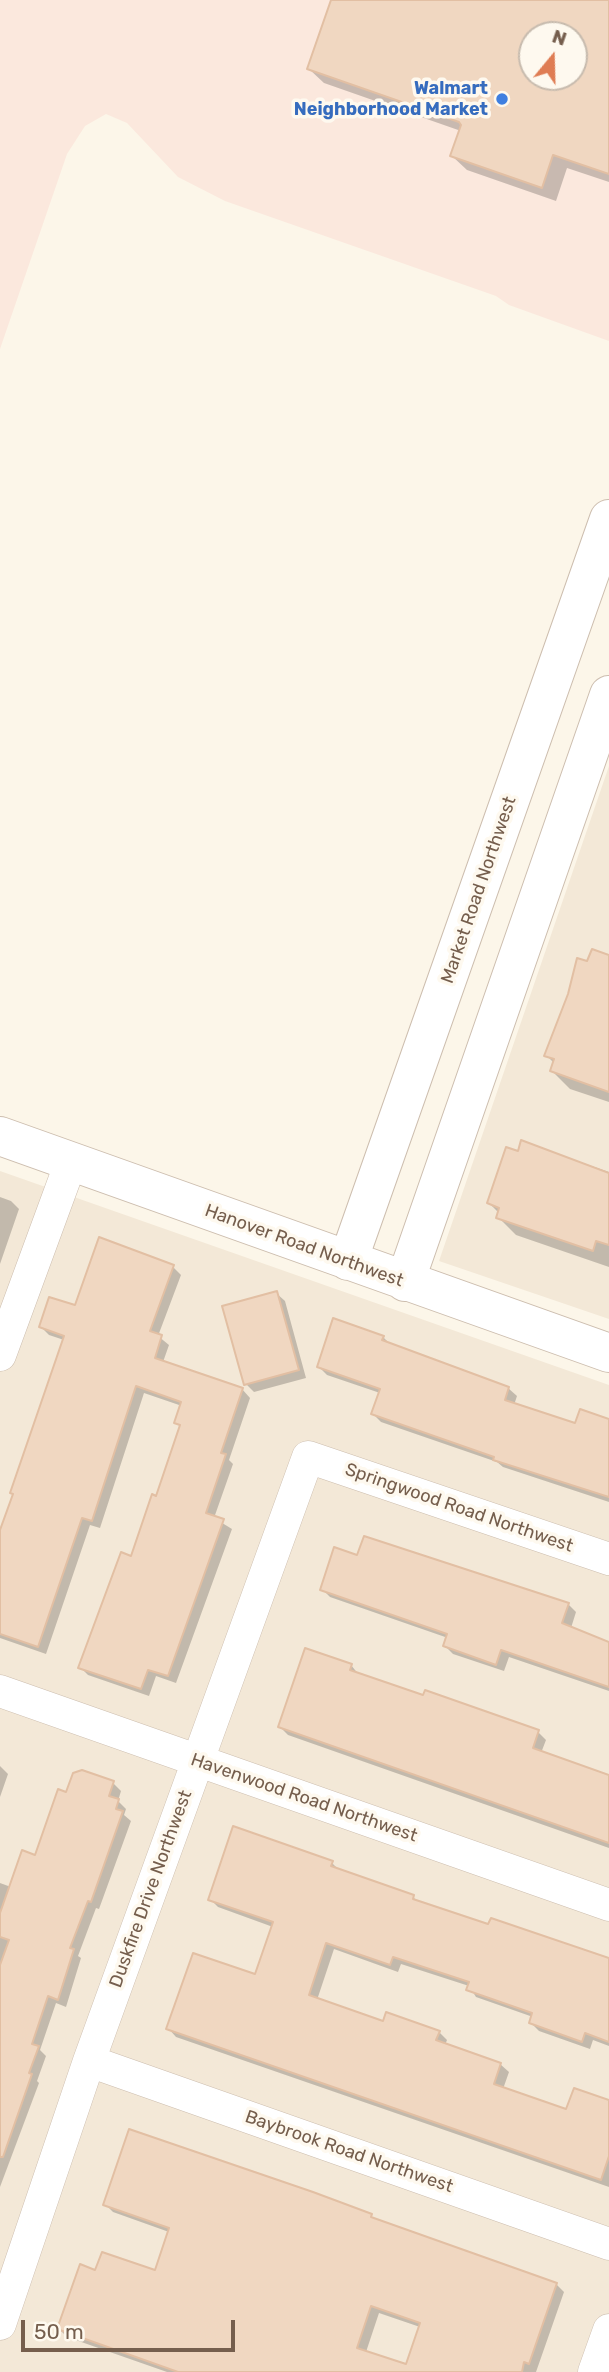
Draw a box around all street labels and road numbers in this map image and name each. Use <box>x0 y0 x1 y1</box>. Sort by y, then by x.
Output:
street label: Market Road Northwest <box>437 794 521 986</box>
street label: Hanover Road Northwest <box>202 1200 406 1292</box>
street label: Springwood Road Northwest <box>342 1459 576 1557</box>
street label: Havenwood Road Northwest <box>188 1749 420 1847</box>
street label: Duskfire Drive Northwest <box>105 1787 197 1991</box>
street label: Baybrook Road Northwest <box>242 2106 456 2198</box>

